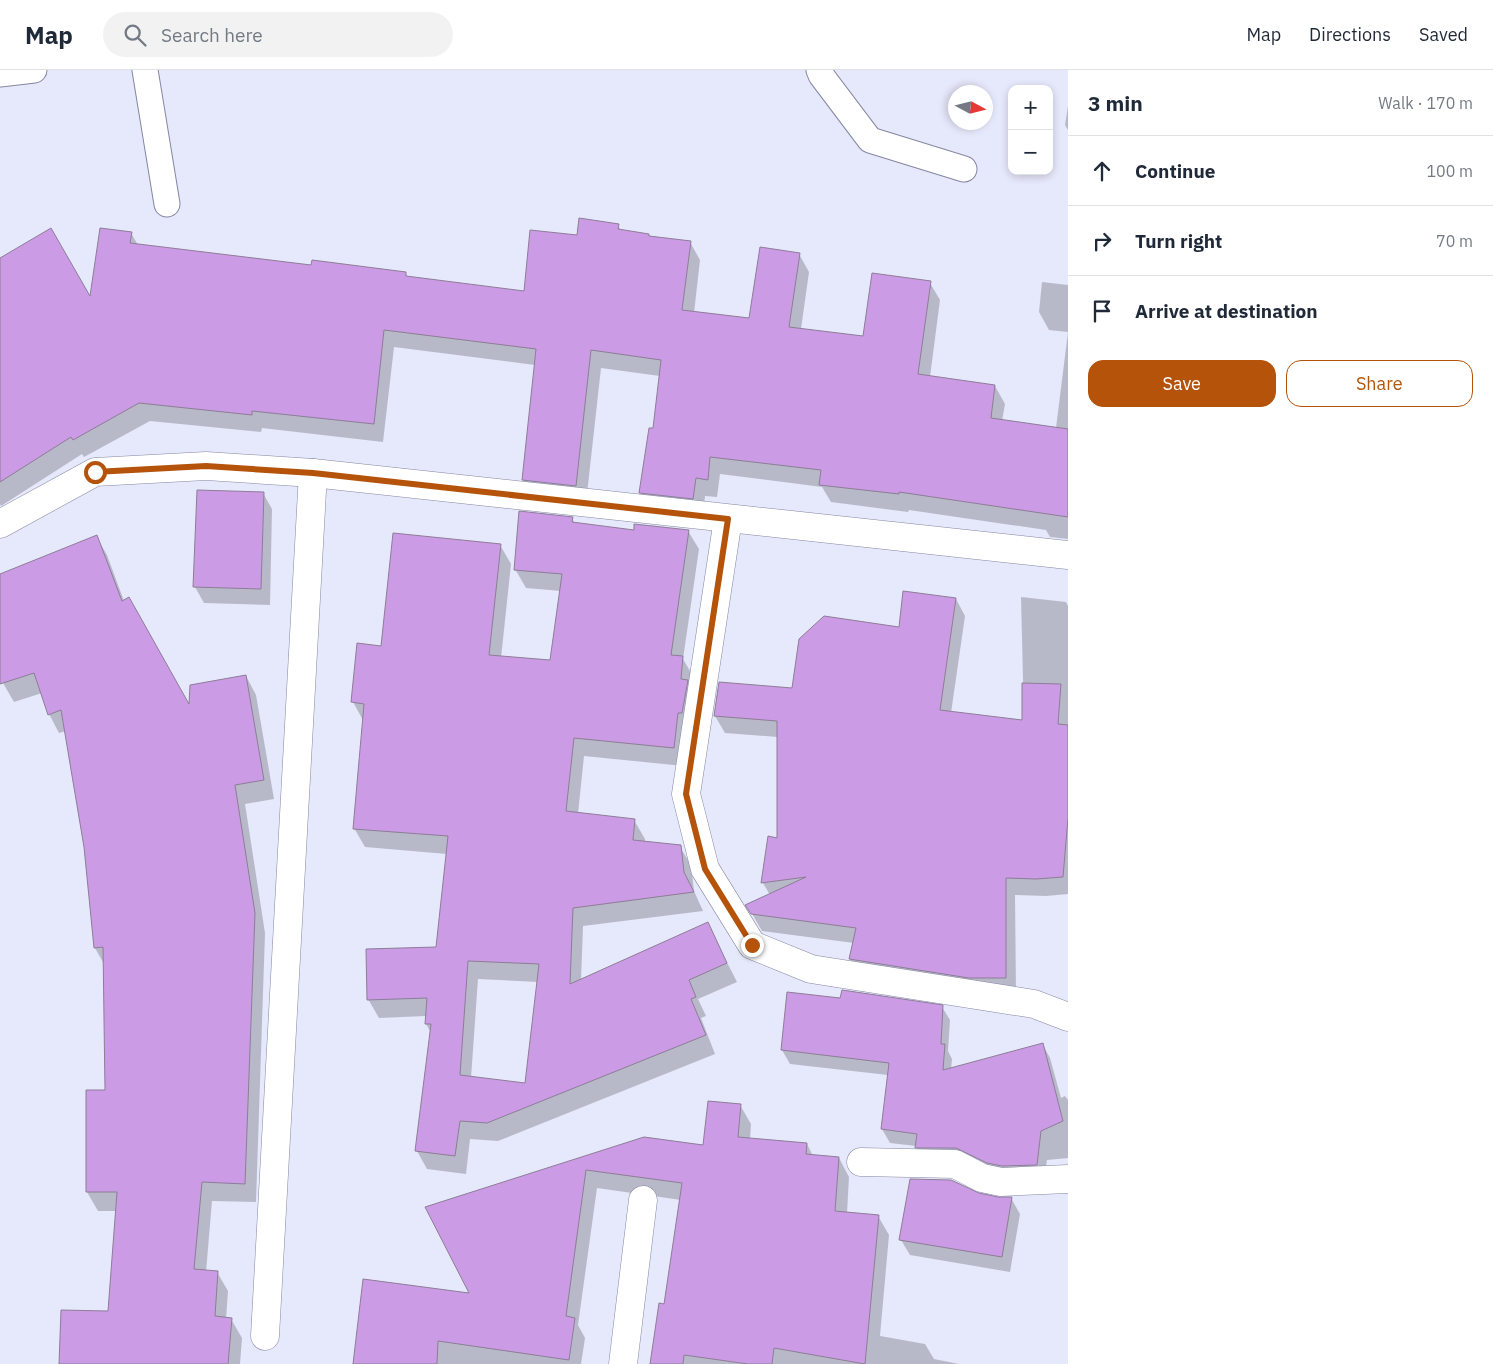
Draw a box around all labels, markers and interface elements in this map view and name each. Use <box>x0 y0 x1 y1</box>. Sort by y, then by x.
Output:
search box <box>103 12 453 57</box>
text: Map <box>25 19 73 51</box>
icon: search <box>121 21 149 49</box>
text: Search here <box>161 23 263 47</box>
text: Map <box>1246 23 1281 46</box>
text: Directions <box>1309 23 1391 46</box>
text: Saved <box>1419 23 1468 46</box>
north arrow <box>948 85 993 130</box>
map controls <box>1008 85 1053 175</box>
button: + <box>1008 85 1053 130</box>
text: 3 min <box>1088 89 1143 117</box>
text: Walk · 170 m <box>1378 93 1473 113</box>
button: − <box>1008 130 1053 175</box>
icon: ahead <box>1088 157 1116 185</box>
text: Continue <box>1135 159 1215 183</box>
text: 100 m <box>1426 161 1473 181</box>
icon: right <box>1088 227 1116 255</box>
text: Turn right <box>1135 229 1222 253</box>
text: 70 m <box>1436 231 1473 251</box>
icon: arrive <box>1088 297 1116 325</box>
text: Arrive at destination <box>1135 299 1318 323</box>
button: Save <box>1088 360 1276 407</box>
button: Share <box>1286 360 1473 407</box>
route start <box>84 461 107 484</box>
route end <box>741 934 764 957</box>

